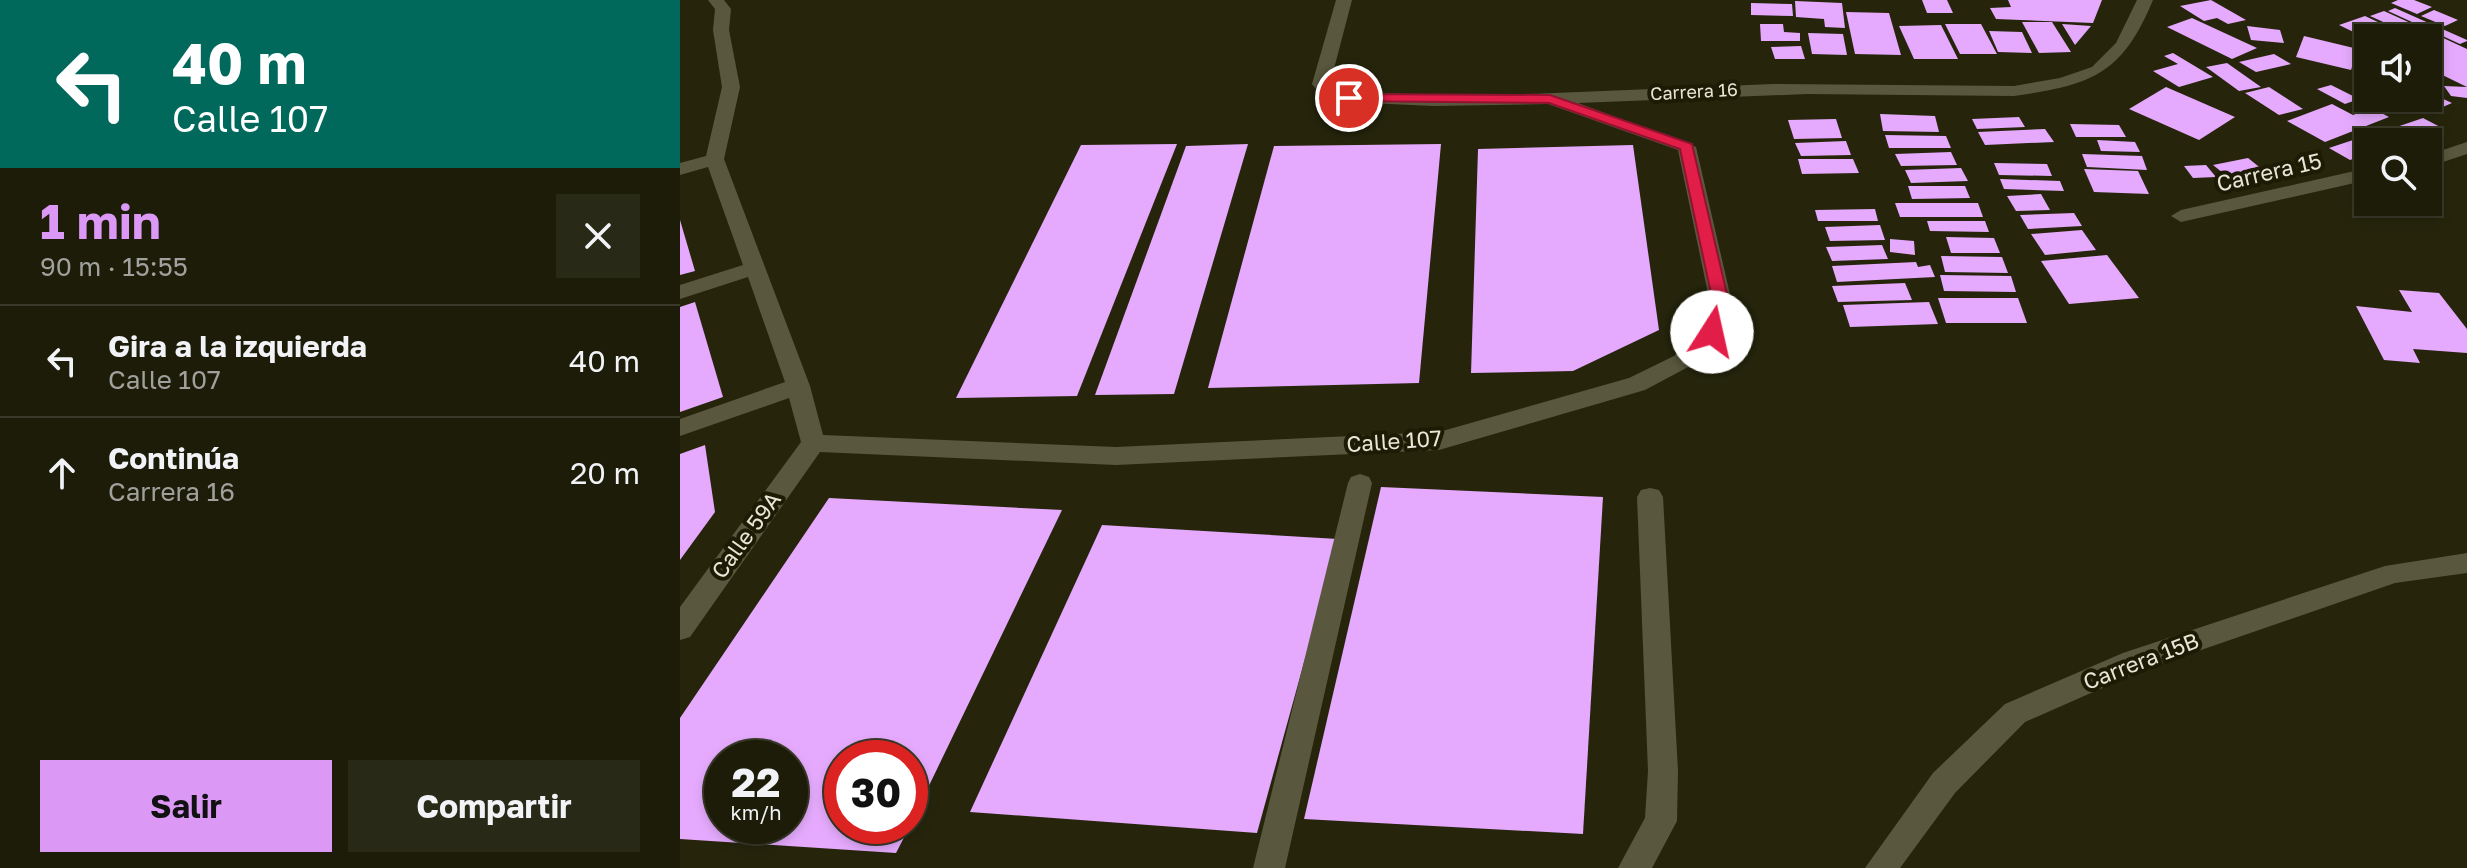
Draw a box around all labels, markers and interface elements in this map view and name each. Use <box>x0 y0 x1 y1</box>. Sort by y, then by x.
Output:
map controls <box>2354 24 2442 216</box>
button: sound <box>2354 24 2442 112</box>
text: 40 m <box>172 29 306 96</box>
icon: left <box>40 32 144 136</box>
pin <box>1315 64 1383 132</box>
icon: arrive <box>1327 76 1371 120</box>
street label: Carrera 16 <box>1650 78 1738 104</box>
text: Calle 107 <box>172 97 328 140</box>
button: search <box>2354 128 2442 216</box>
street label: Carrera 15 <box>2214 146 2324 197</box>
text: 1 min <box>40 192 161 250</box>
button: close <box>556 194 640 278</box>
text: 90 m · 15:55 <box>40 251 188 282</box>
position arrow <box>1670 290 1754 374</box>
text: Gira a la izquierda <box>108 328 367 364</box>
icon: left <box>40 339 84 383</box>
text: 40 m <box>569 343 640 379</box>
text: Calle 107 <box>108 364 221 395</box>
street label: Calle 107 <box>1345 424 1443 457</box>
text: Continúa <box>108 440 239 476</box>
icon: ahead <box>40 451 84 495</box>
text: 20 m <box>570 455 640 491</box>
text: Carrera 16 <box>108 476 235 507</box>
street label: Calle 59A <box>705 486 786 583</box>
street label: Carrera 15B <box>2079 626 2202 695</box>
speed limit sign: 30 <box>824 740 928 844</box>
text: 22 <box>732 758 780 806</box>
button: Salir <box>40 760 332 852</box>
button: Compartir <box>348 760 640 852</box>
text: km/h <box>731 800 781 824</box>

